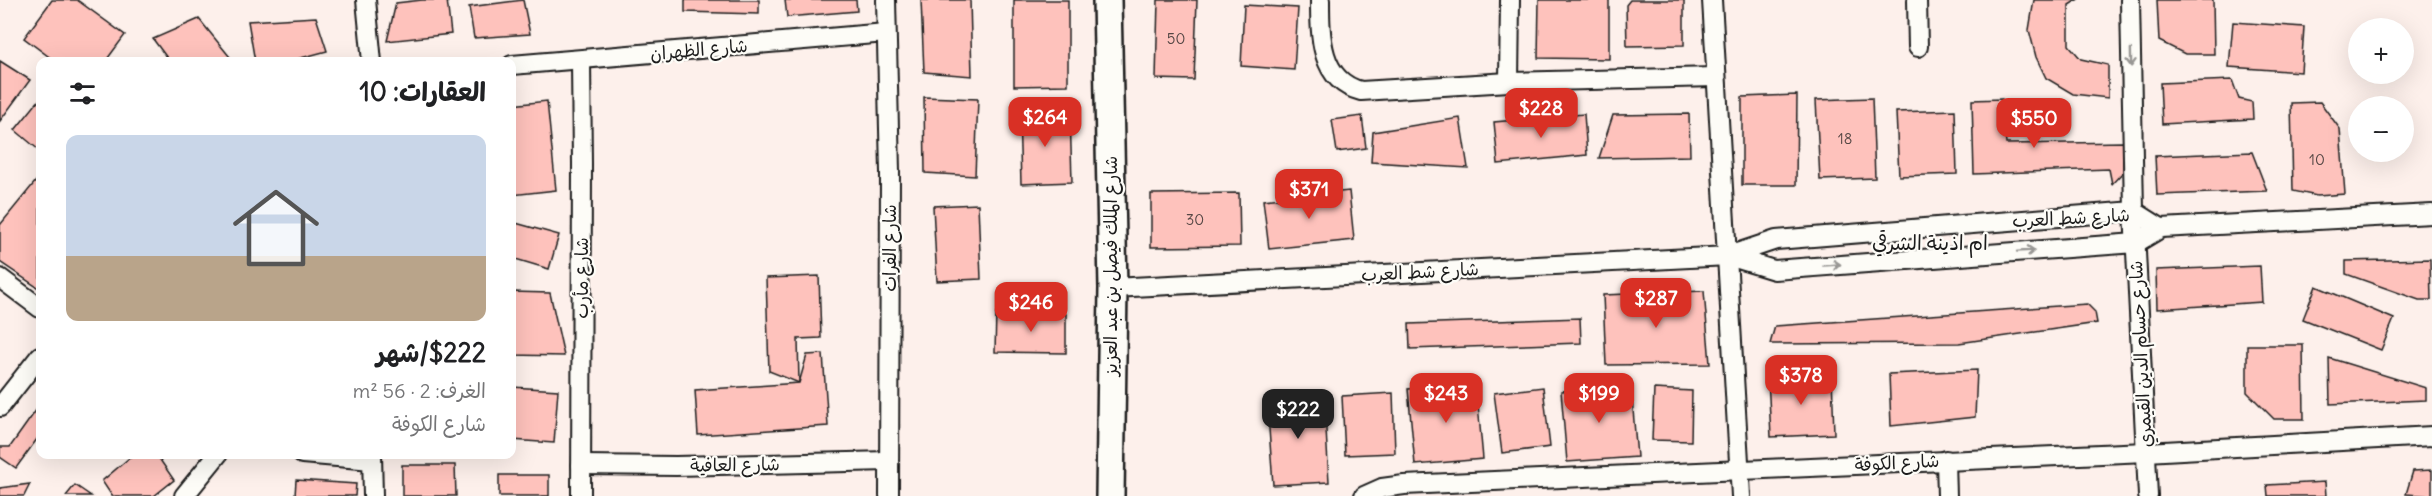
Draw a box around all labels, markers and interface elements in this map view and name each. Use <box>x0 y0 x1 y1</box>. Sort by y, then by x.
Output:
map controls <box>2348 18 2414 162</box>
button: + <box>2348 18 2414 84</box>
house number: 50 <box>1167 29 1185 48</box>
street label: شارع الظهران <box>649 34 749 66</box>
one-way arrow <box>2125 48 2137 68</box>
text: العقارات: 10 <box>359 75 486 108</box>
icon: filters <box>66 77 99 110</box>
pin: $228 <box>1505 88 1577 139</box>
text: $228 <box>1519 95 1563 120</box>
button: − <box>2348 96 2414 162</box>
pin: $264 <box>1009 97 1081 148</box>
pin: $550 <box>1998 98 2070 149</box>
text: $264 <box>1022 104 1068 129</box>
text: $550 <box>2010 105 2058 130</box>
house number: 18 <box>1838 129 1852 148</box>
house number: 10 <box>2309 150 2325 169</box>
street label: شارع الملك فيصل بن عبد العزيز <box>1099 156 1123 378</box>
pin: $371 <box>1273 169 1345 220</box>
icon: home <box>222 174 330 282</box>
text: $371 <box>1289 176 1329 201</box>
street label: شارع شط العرب <box>2012 203 2130 233</box>
street label: شارع الفرات <box>878 204 902 292</box>
house number: 30 <box>1186 210 1204 229</box>
district label: ام اذينة الشرقي <box>1872 230 1988 258</box>
street label: شارع مأرب <box>570 237 594 319</box>
one-way arrow <box>2016 245 2036 256</box>
street label: شارع شط العرب <box>1361 257 1479 287</box>
one-way arrow <box>1821 260 1841 271</box>
street label: شارع حسام الدين القيمري <box>2124 260 2160 448</box>
pin: $287 <box>1620 278 1692 329</box>
pin: $246 <box>995 282 1067 333</box>
text: $287 <box>1634 285 1678 310</box>
text: $246 <box>1009 289 1053 314</box>
text: $222/شهر <box>376 336 486 369</box>
pin: $378 <box>1765 355 1837 406</box>
text: $378 <box>1779 362 1823 387</box>
pin: $243 <box>1410 373 1482 424</box>
pin: $199 <box>1563 373 1635 424</box>
text: الغرف: 2 · 56 m² <box>353 378 486 403</box>
text: $243 <box>1424 380 1468 405</box>
text: $199 <box>1578 380 1620 405</box>
pin: $222 <box>1262 389 1334 440</box>
text: $222 <box>1276 396 1320 421</box>
text: شارع الكوفة <box>392 411 486 436</box>
street label: شارع الكوفة <box>1854 449 1940 477</box>
street label: شارع العافية <box>690 452 780 478</box>

